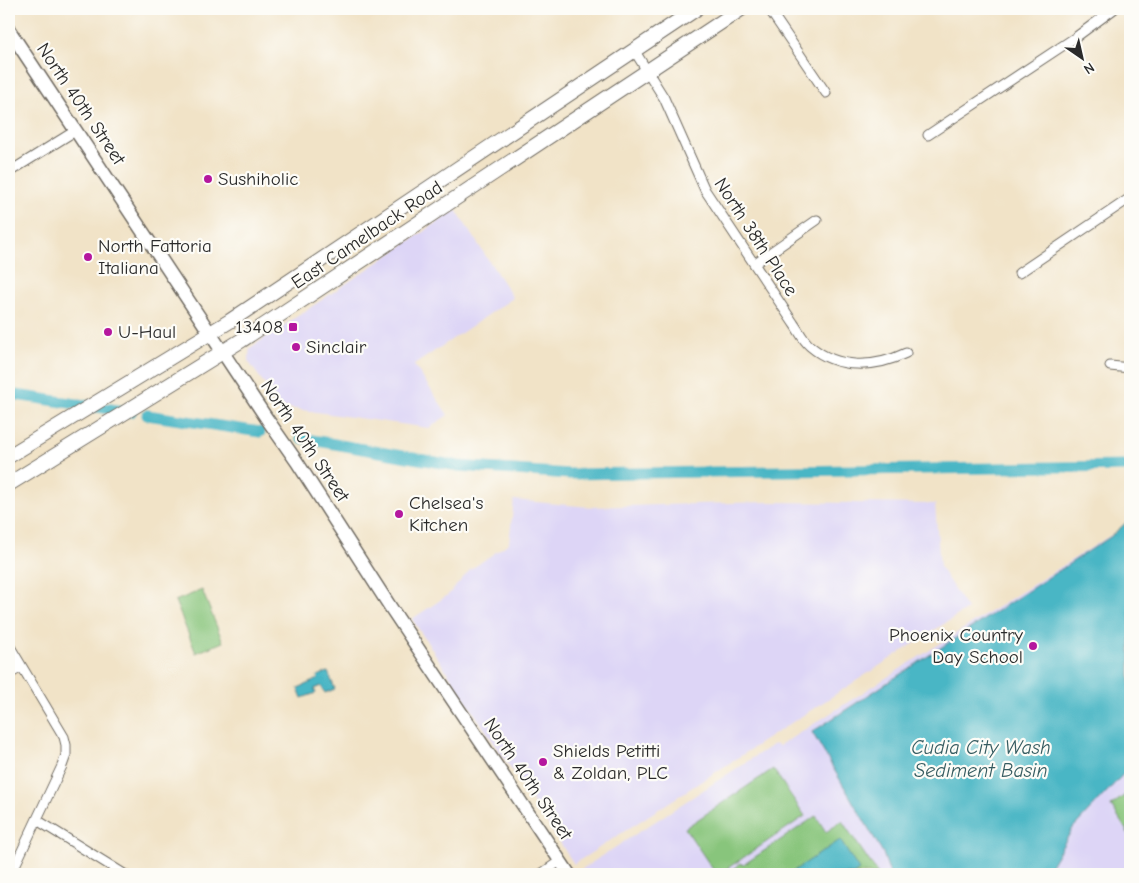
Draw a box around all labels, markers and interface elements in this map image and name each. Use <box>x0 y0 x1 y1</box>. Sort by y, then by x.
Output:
north arrow <box>1056 32 1106 82</box>
street label: North 40th Street <box>32 39 130 170</box>
text: N <box>1080 59 1098 78</box>
place label: Sushiholic <box>218 168 298 190</box>
marker: Sushiholic <box>202 173 214 185</box>
street label: North 38th Place <box>710 174 802 300</box>
street label: East Camelback Road <box>287 176 447 294</box>
place label: North Fattoria Italiana <box>98 235 212 279</box>
marker: North Fattoria Italiana <box>82 251 94 263</box>
place label: 13408 <box>235 316 283 338</box>
place label: U-Haul <box>118 321 176 343</box>
marker: 13408 <box>287 321 299 333</box>
marker: U-Haul <box>102 326 114 338</box>
place label: Sinclair <box>306 336 367 358</box>
marker: Sinclair <box>290 341 302 353</box>
street label: North 40th Street <box>256 376 354 507</box>
place label: Chelsea's Kitchen <box>409 492 483 536</box>
marker: Chelsea's Kitchen <box>393 508 405 520</box>
place label: Phoenix Country Day School <box>889 624 1024 668</box>
marker: Phoenix Country Day School <box>1027 640 1039 652</box>
street label: North 40th Street <box>479 714 577 845</box>
water label: Cudia City Wash Sediment Basin <box>911 736 1051 782</box>
place label: Shields Petitti & Zoldan, PLC <box>553 740 668 784</box>
marker: Shields Petitti & Zoldan, PLC <box>537 756 549 768</box>

